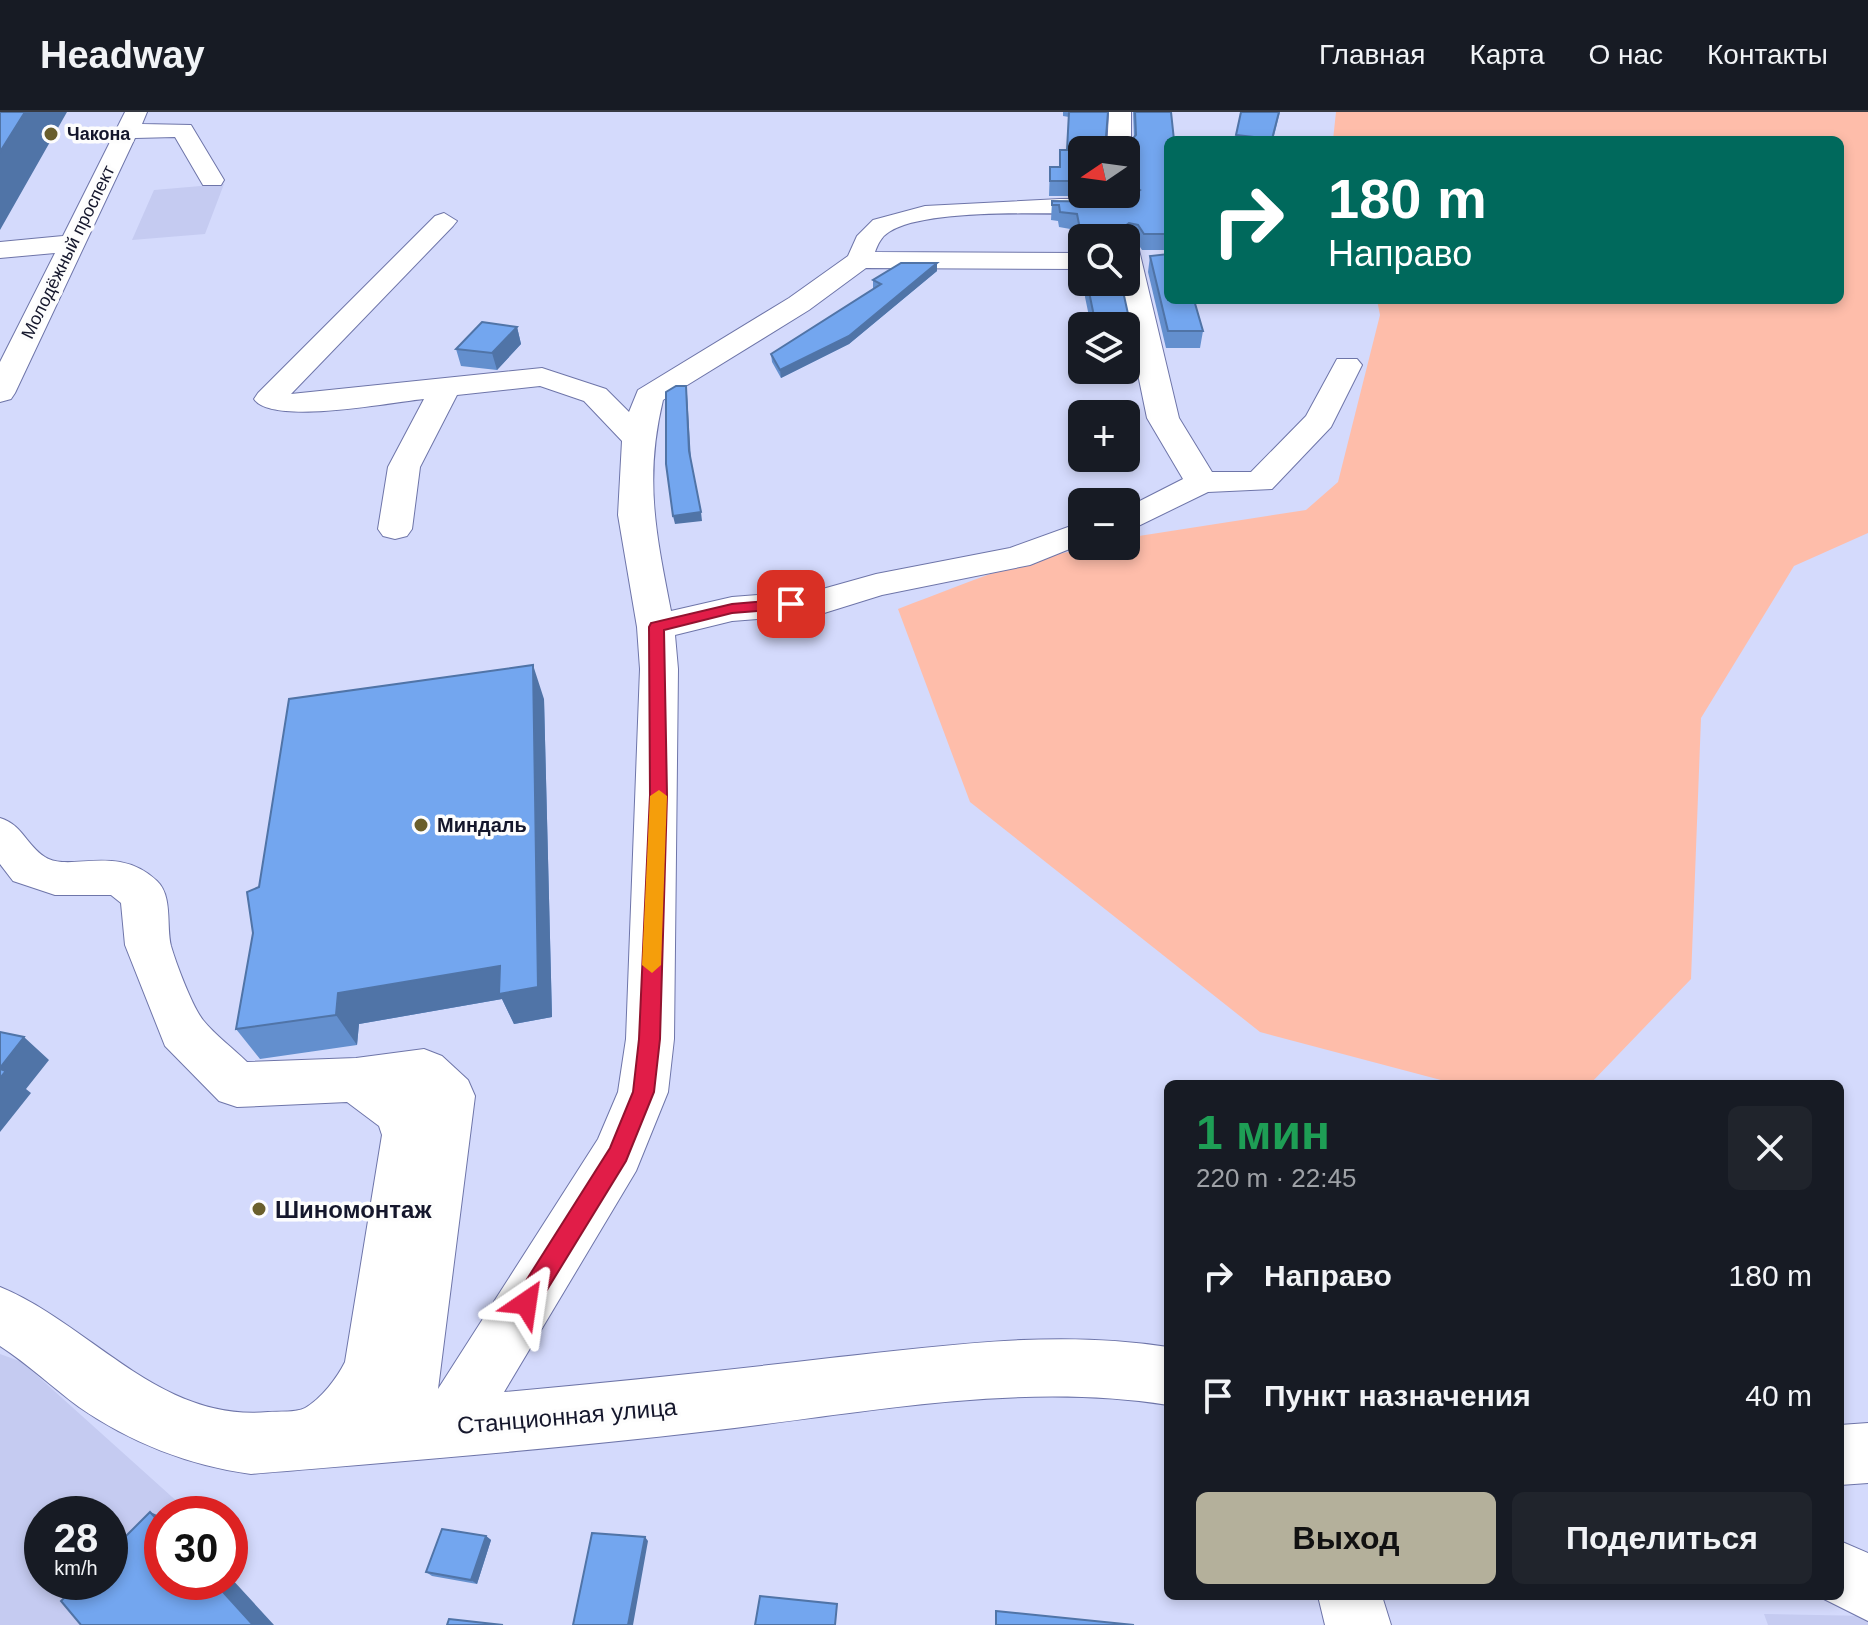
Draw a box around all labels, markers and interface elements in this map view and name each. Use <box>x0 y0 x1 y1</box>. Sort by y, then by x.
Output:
text: Headway <box>40 34 205 76</box>
text: Главная <box>1319 39 1426 70</box>
text: Карта <box>1470 39 1544 70</box>
text: О нас <box>1588 39 1663 70</box>
text: Контакты <box>1707 39 1828 70</box>
place label: Чакона <box>67 124 131 144</box>
marker: Чакона <box>42 125 60 143</box>
north arrow <box>1068 136 1140 208</box>
map controls <box>1068 136 1140 560</box>
street label: Молодёжный проспект <box>17 162 119 342</box>
text: 180 m <box>1328 167 1487 230</box>
icon: right <box>1196 168 1300 272</box>
button: search <box>1068 224 1140 296</box>
text: Направо <box>1328 233 1472 274</box>
button: layers <box>1068 312 1140 384</box>
button: + <box>1068 400 1140 472</box>
button: − <box>1068 488 1140 560</box>
pin <box>757 570 825 638</box>
icon: arrive <box>769 582 813 626</box>
place label: Миндаль <box>437 814 527 836</box>
marker: Миндаль <box>412 816 430 834</box>
text: 1 мин <box>1196 1106 1330 1159</box>
button: close <box>1728 1106 1812 1190</box>
text: 220 m · 22:45 <box>1196 1163 1356 1193</box>
place label: Шиномонтаж <box>275 1196 432 1223</box>
marker: Шиномонтаж <box>250 1200 268 1218</box>
icon: right <box>1196 1254 1240 1298</box>
text: Направо <box>1264 1259 1392 1292</box>
text: 180 m <box>1729 1259 1812 1292</box>
position arrow <box>484 1261 568 1345</box>
icon: arrive <box>1196 1374 1240 1418</box>
text: Пункт назначения <box>1264 1379 1531 1412</box>
text: 40 m <box>1745 1379 1812 1412</box>
street label: Станционная улица <box>456 1393 679 1439</box>
button: Выход <box>1196 1492 1496 1584</box>
button: Поделиться <box>1512 1492 1812 1584</box>
speed limit sign: 30 <box>144 1496 248 1600</box>
text: 28 <box>54 1516 98 1560</box>
text: km/h <box>54 1557 98 1579</box>

